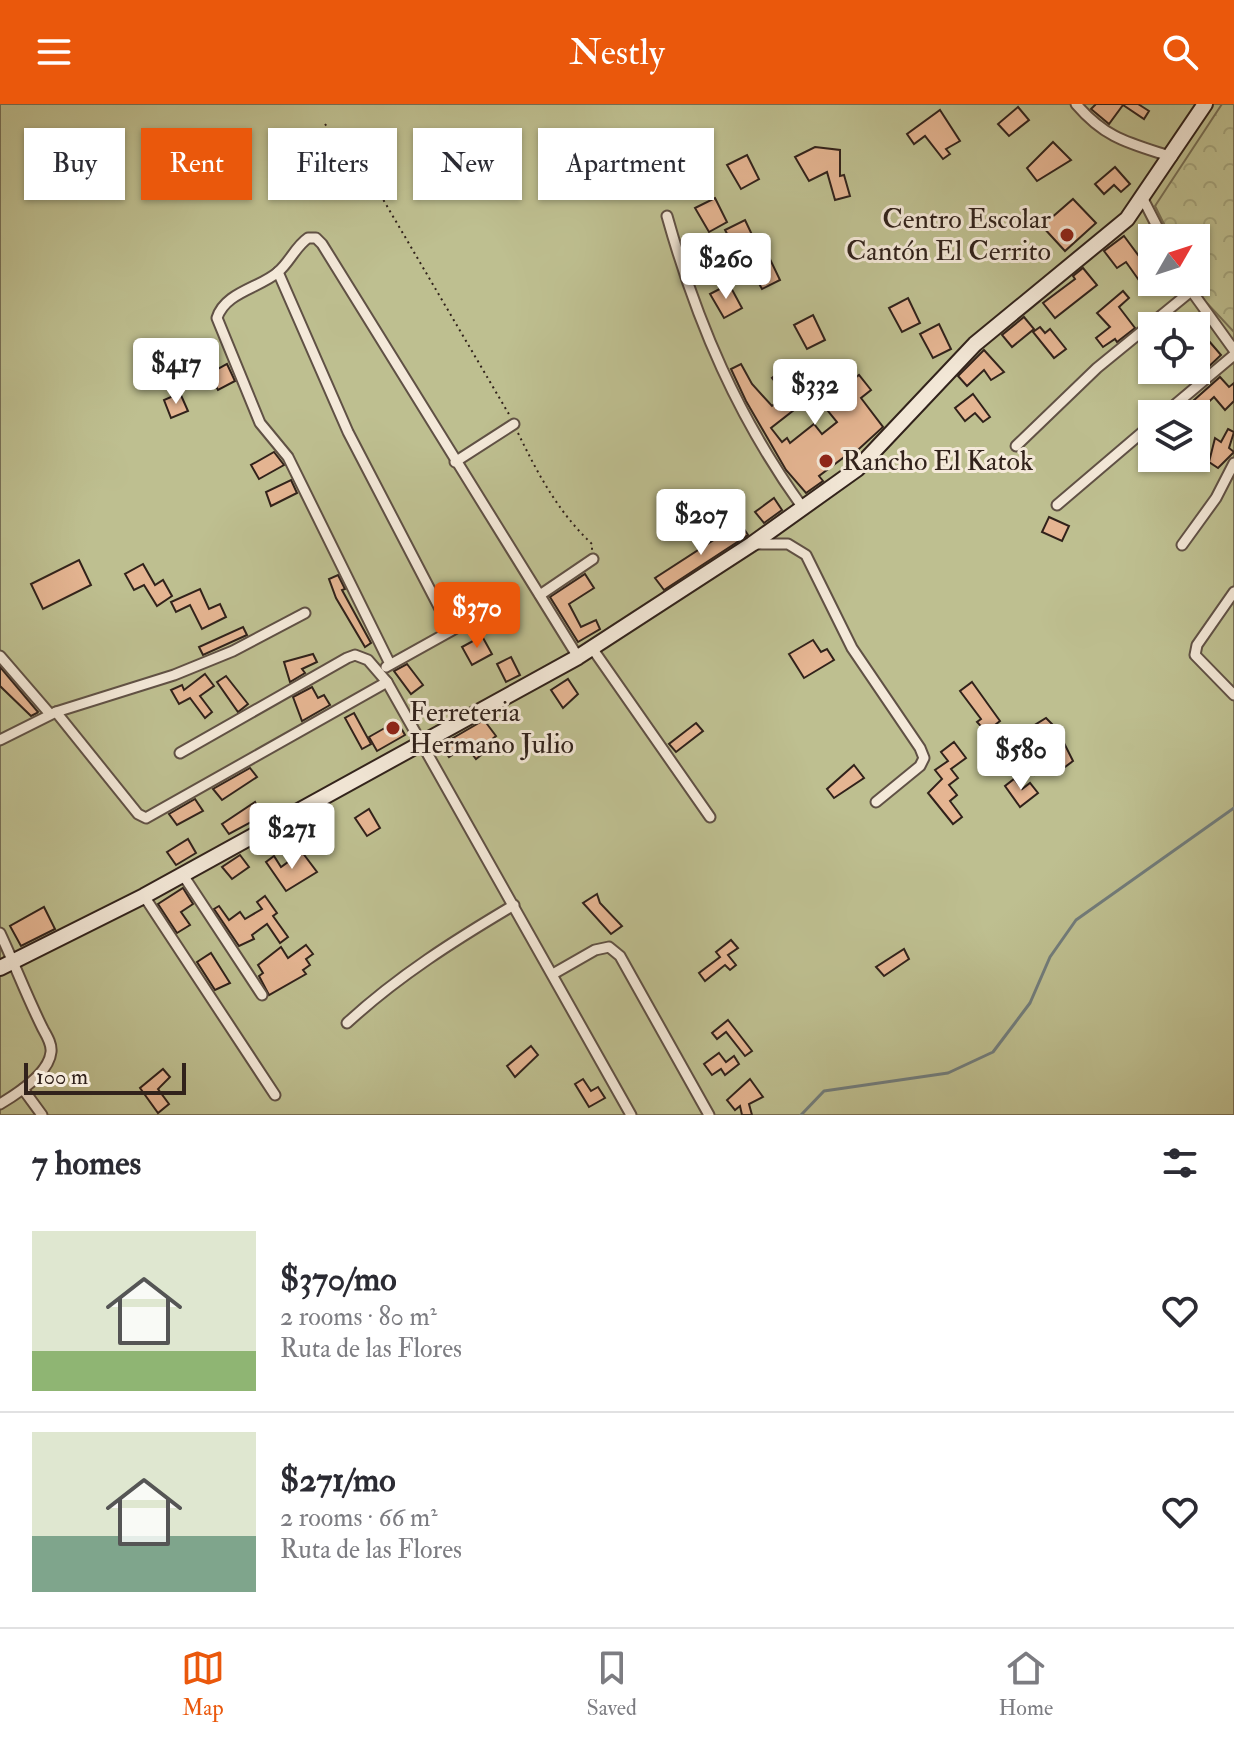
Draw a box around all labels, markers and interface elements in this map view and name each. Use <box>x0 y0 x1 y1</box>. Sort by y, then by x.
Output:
icon: menu <box>32 30 76 74</box>
text: Nestly <box>569 30 665 75</box>
icon: search <box>1158 30 1202 74</box>
chip: Buy <box>24 128 125 200</box>
chip: Rent <box>141 128 252 200</box>
chip: Filters <box>268 128 397 200</box>
chip: New <box>413 128 522 200</box>
chip: Apartment <box>538 128 714 200</box>
place label: Centro Escolar Cantón El Cerrito <box>846 202 1052 269</box>
north arrow <box>1138 224 1210 296</box>
map controls <box>1138 224 1210 472</box>
marker: Centro Escolar Cantón El Cerrito <box>1058 226 1076 244</box>
pin: $260 <box>679 233 773 301</box>
text: $260 <box>699 243 753 275</box>
button: locate <box>1138 312 1210 384</box>
pin: $417 <box>129 338 223 406</box>
text: $417 <box>151 348 201 380</box>
pin: $332 <box>768 359 862 427</box>
text: $332 <box>791 369 839 401</box>
button: layers <box>1138 400 1210 472</box>
place label: Rancho El Katok <box>842 444 1034 479</box>
marker: Rancho El Katok <box>817 452 835 470</box>
pin: $207 <box>654 489 748 557</box>
text: $207 <box>674 499 728 531</box>
pin: $370 <box>430 582 524 650</box>
text: $370 <box>452 592 502 624</box>
place label: Ferreteria Hermano Julio <box>409 695 574 762</box>
marker: Ferreteria Hermano Julio <box>384 719 402 737</box>
pin: $580 <box>974 724 1068 792</box>
text: $580 <box>995 734 1047 766</box>
pin: $271 <box>245 803 339 871</box>
text: $271 <box>267 813 317 845</box>
scale bar <box>24 1059 186 1095</box>
text: 100 m <box>36 1063 88 1091</box>
icon: filters <box>1158 1141 1202 1185</box>
text: 7 homes <box>32 1142 141 1185</box>
text: $370/mo <box>280 1258 397 1301</box>
icon: home <box>96 1263 192 1359</box>
icon: heart <box>1158 1289 1202 1333</box>
text: 2 rooms · 80 m² <box>280 1301 437 1333</box>
text: Ruta de las Flores <box>280 1333 462 1365</box>
text: $271/mo <box>280 1459 396 1502</box>
icon: home <box>96 1464 192 1560</box>
icon: heart <box>1158 1490 1202 1534</box>
text: 2 rooms · 66 m² <box>280 1502 438 1534</box>
text: Ruta de las Flores <box>280 1534 462 1566</box>
tab: Map <box>181 1646 225 1722</box>
tab: Saved <box>587 1646 637 1722</box>
tab: Home <box>999 1646 1053 1722</box>

